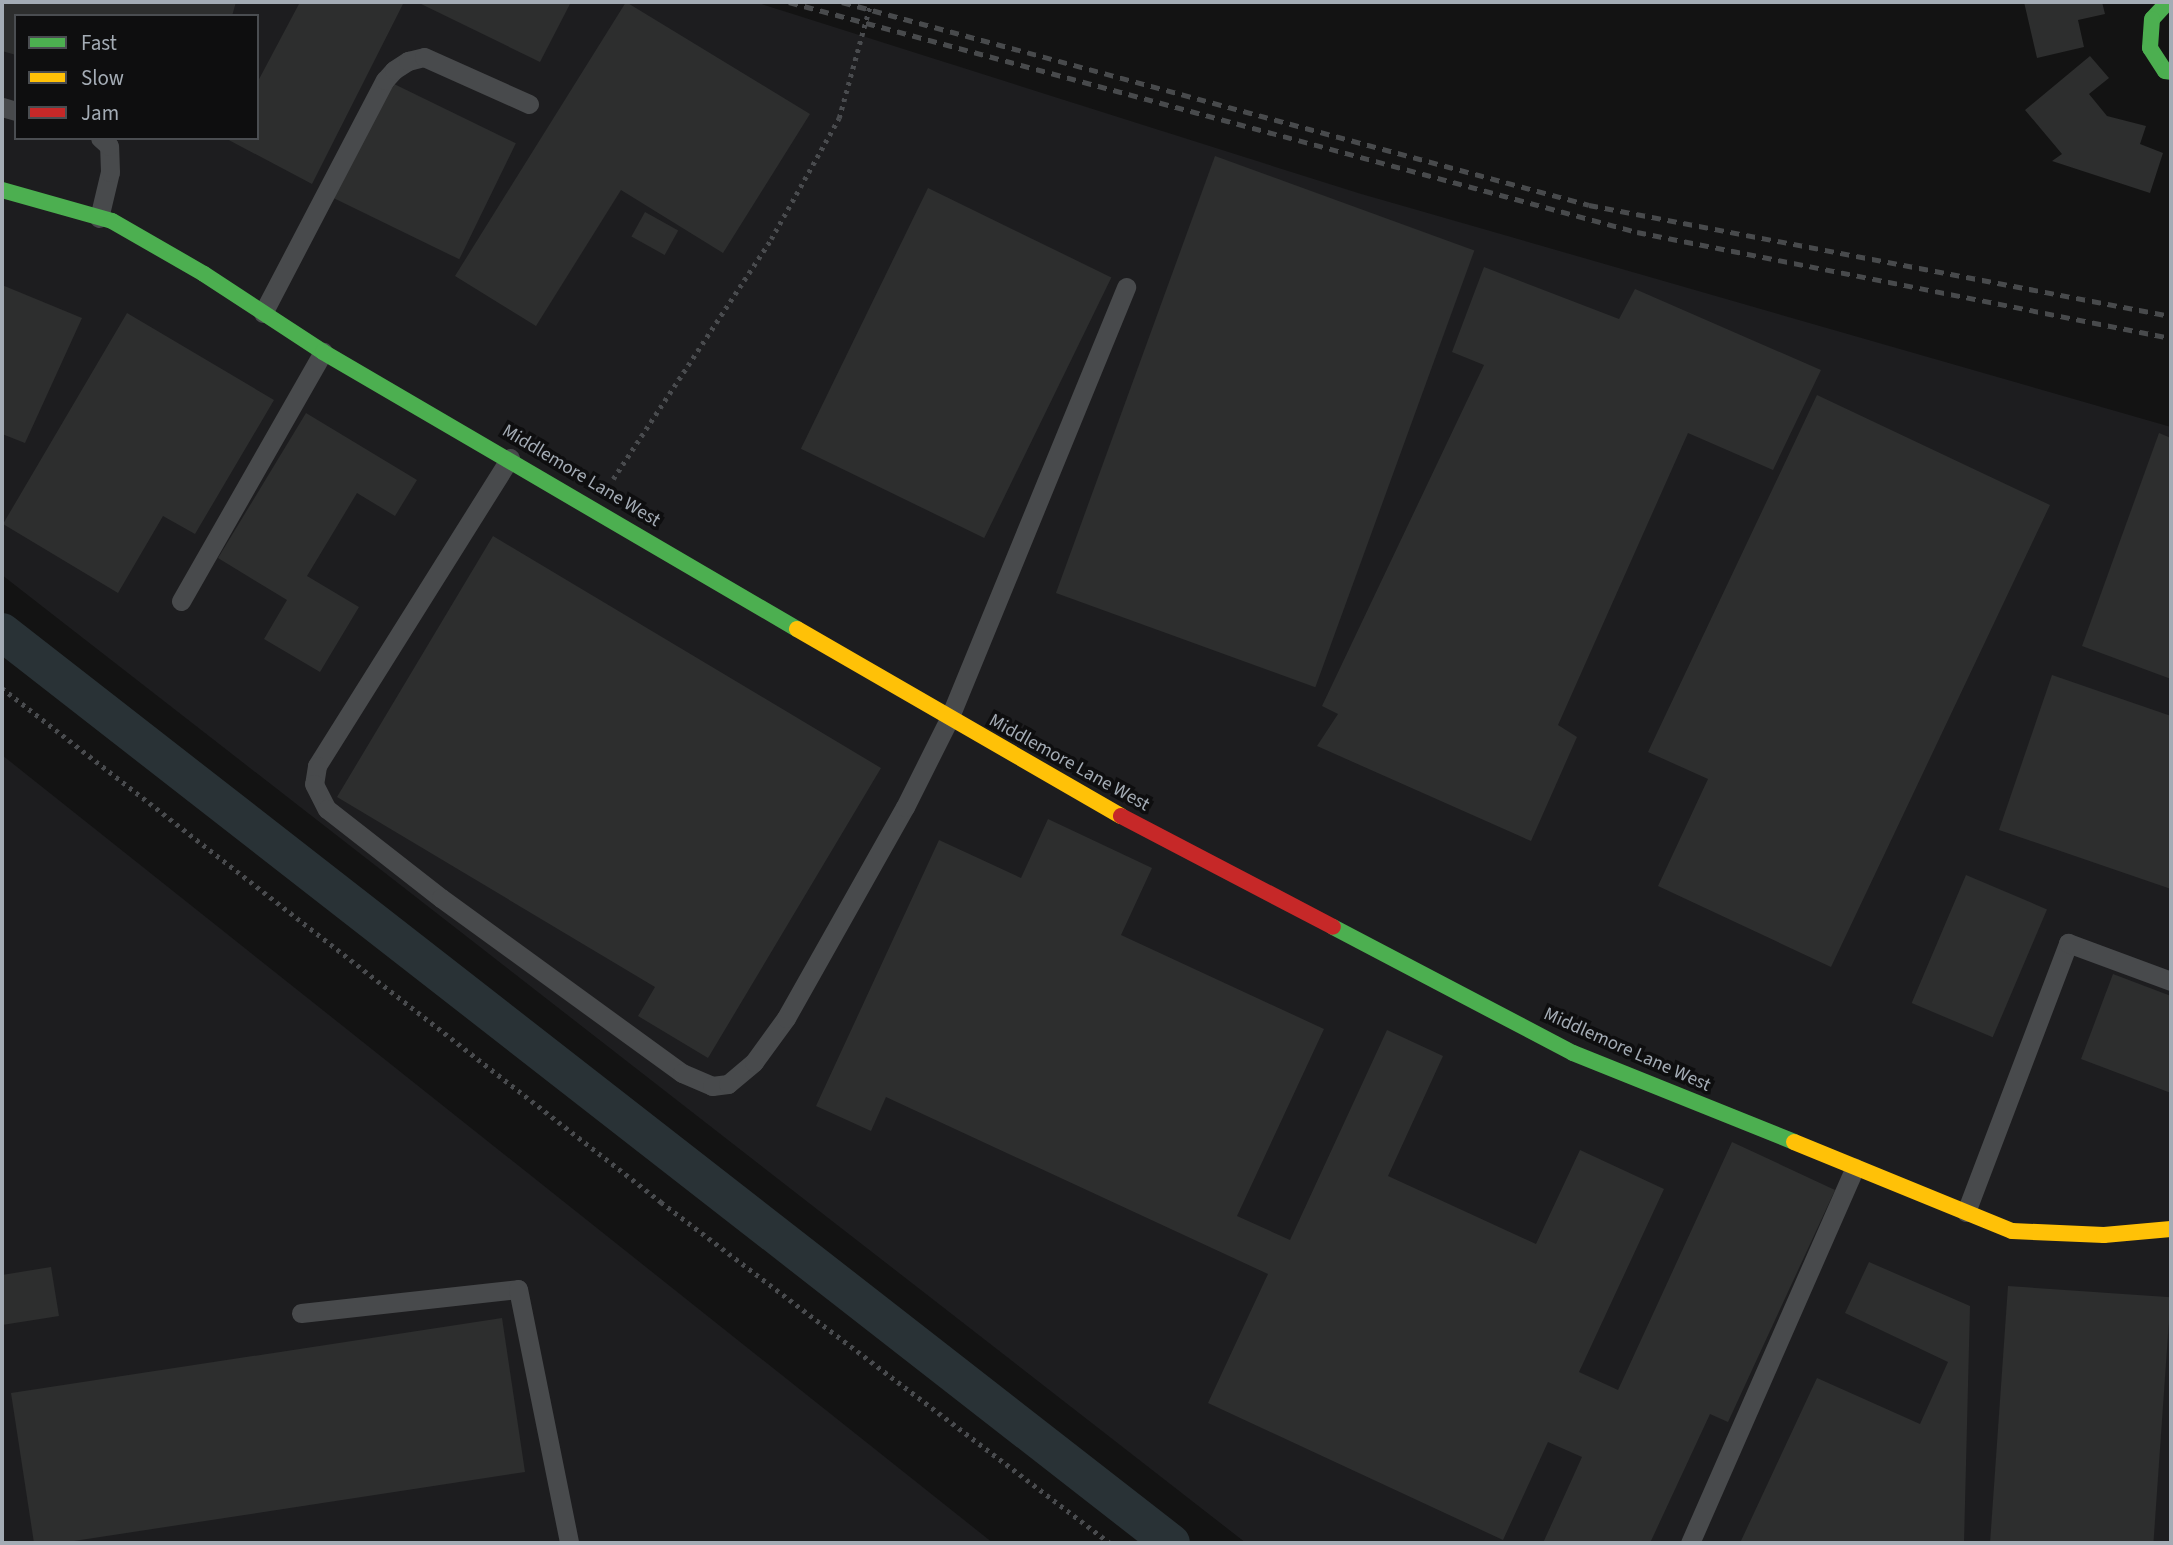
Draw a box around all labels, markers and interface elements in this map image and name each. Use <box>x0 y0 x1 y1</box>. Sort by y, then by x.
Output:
legend <box>14 14 259 140</box>
text: Fast <box>81 28 117 58</box>
text: Slow <box>81 63 124 93</box>
text: Jam <box>81 98 119 128</box>
street label: Middlemore Lane West <box>498 420 664 532</box>
street label: Middlemore Lane West <box>985 709 1153 817</box>
street label: Middlemore Lane West <box>1540 1003 1714 1097</box>

